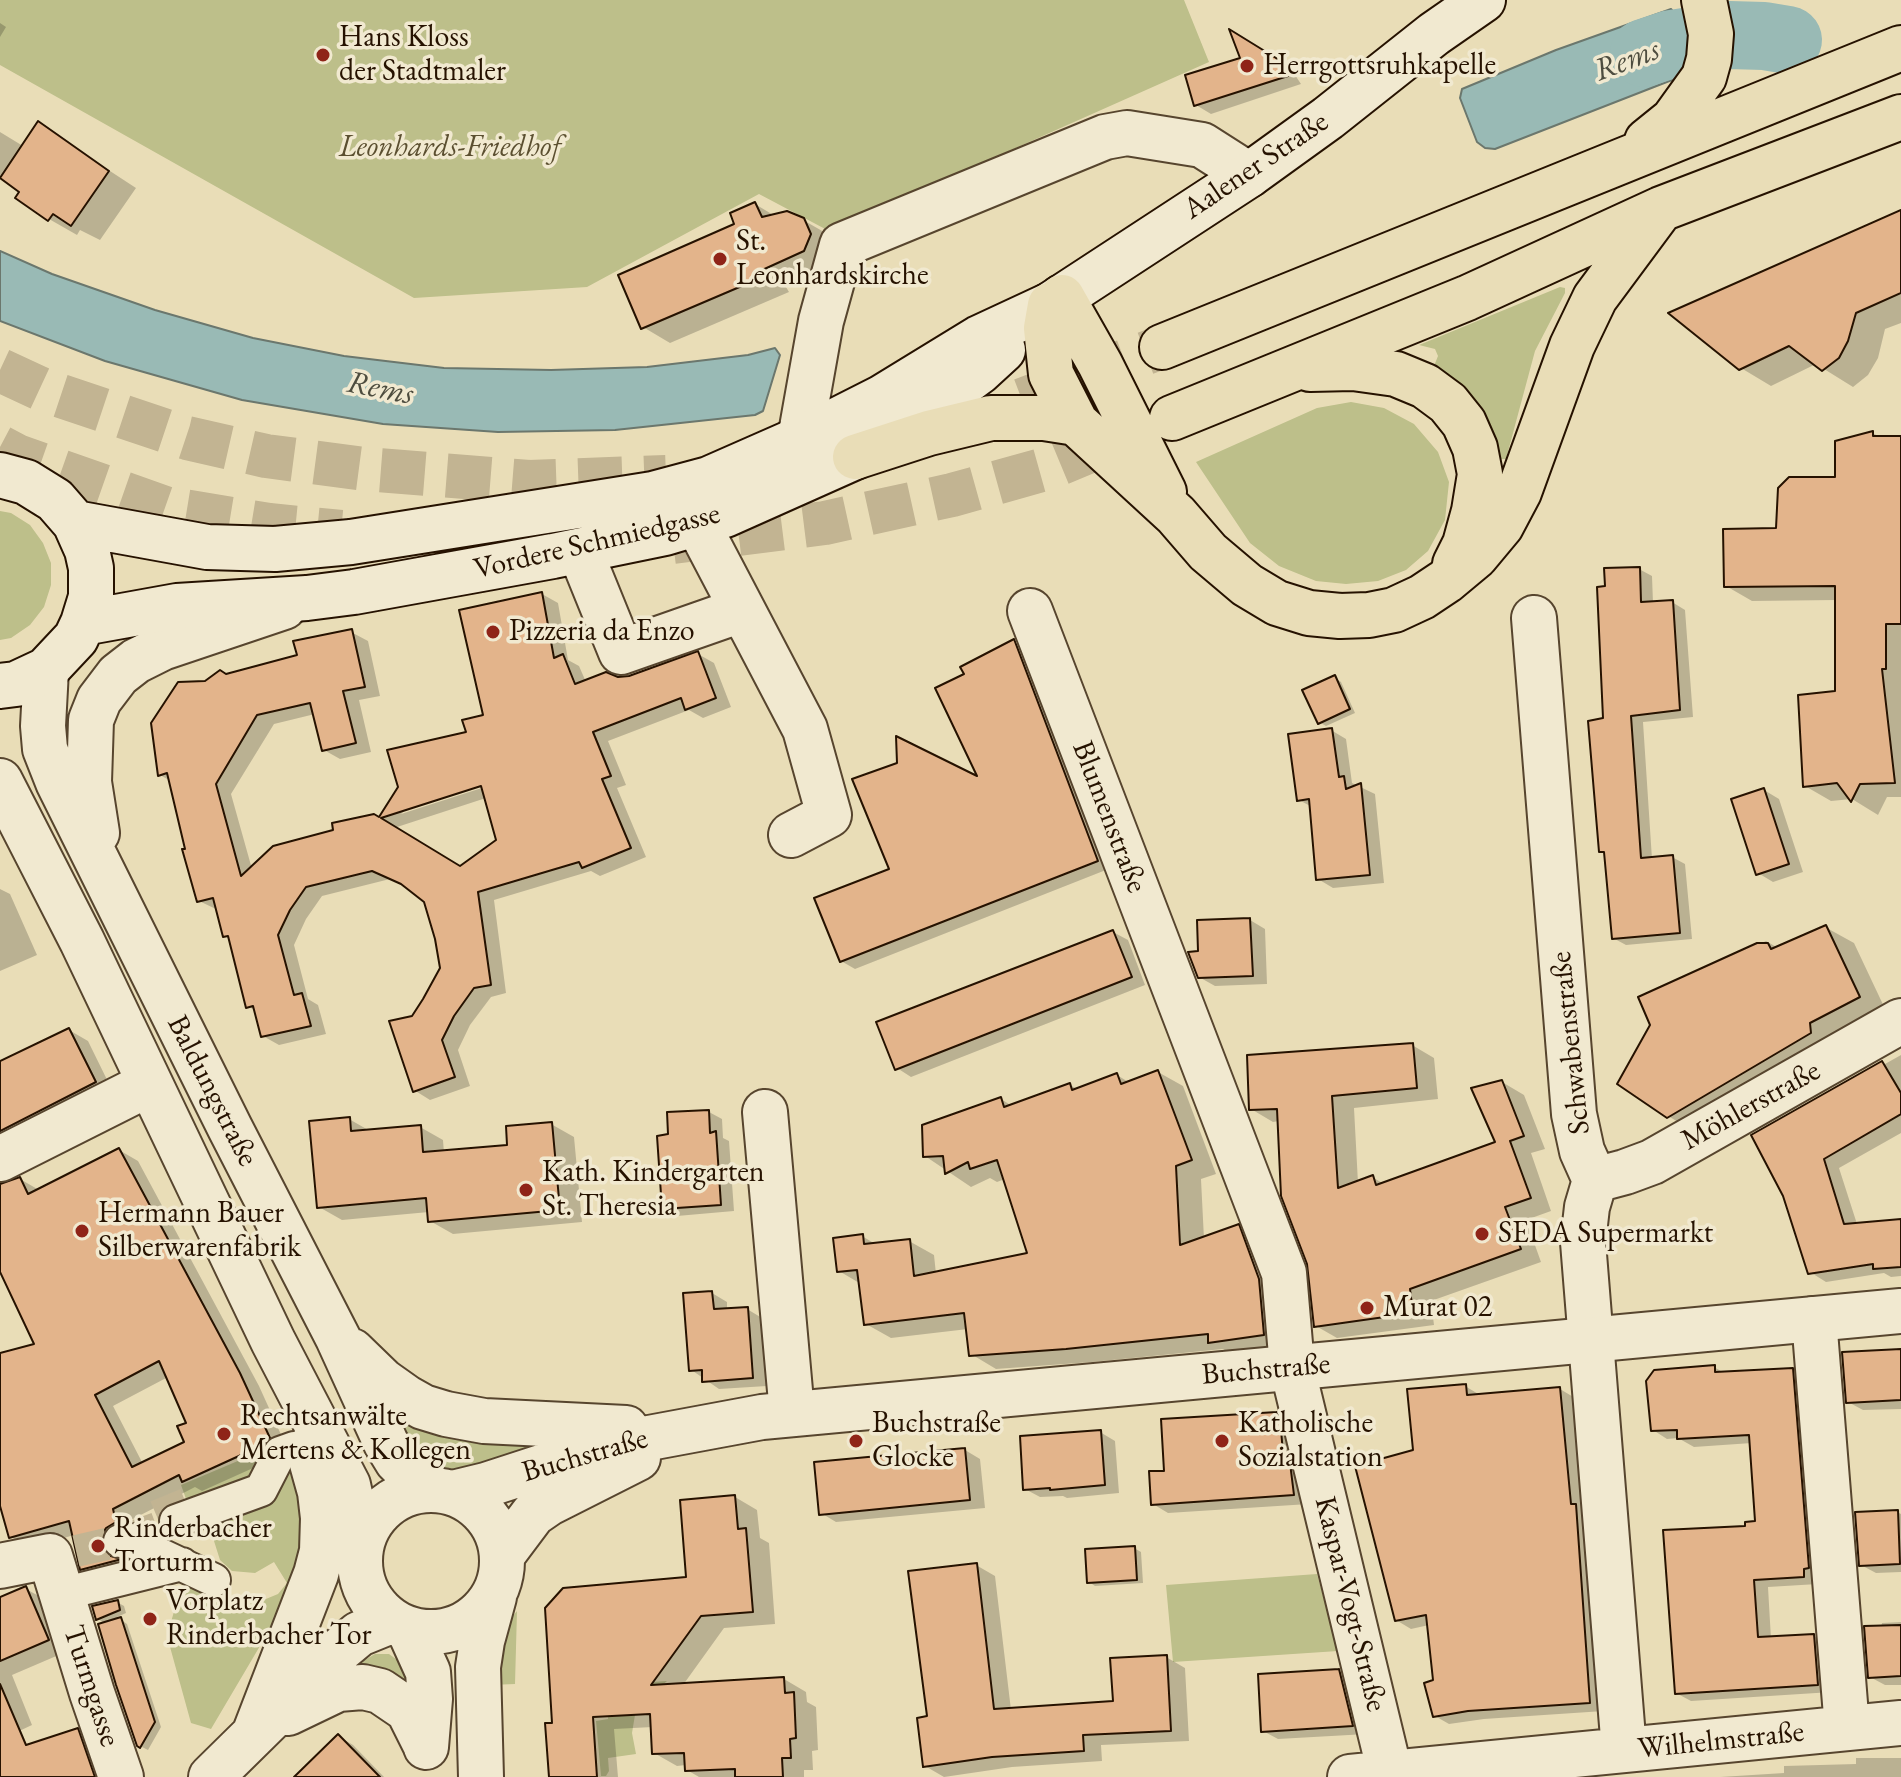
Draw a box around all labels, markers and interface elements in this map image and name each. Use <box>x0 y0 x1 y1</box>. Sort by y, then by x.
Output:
place label: Hans Kloss der Stadtmaler <box>339 20 506 90</box>
water label: Rems <box>1589 31 1665 91</box>
marker: Hans Kloss der Stadtmaler <box>314 46 332 64</box>
place label: Herrgottsruhkapelle <box>1263 48 1496 84</box>
marker: Herrgottsruhkapelle <box>1238 57 1256 75</box>
street label: Aalener Straße <box>1177 104 1335 228</box>
park label: Leonhards-Friedhof <box>339 130 561 166</box>
place label: St. Leonhardskirche <box>736 224 929 294</box>
marker: St. Leonhardskirche <box>711 250 729 268</box>
water label: Rems <box>343 364 417 414</box>
street label: Vordere Schmiedgasse <box>470 496 724 588</box>
place label: Pizzeria da Enzo <box>509 614 695 650</box>
marker: Pizzeria da Enzo <box>484 623 502 641</box>
street label: Blumenstraße <box>1064 736 1154 898</box>
street label: Schwabenstraße <box>1543 950 1599 1136</box>
street label: Baldungstraße <box>159 1010 265 1172</box>
street label: Möhlerstraße <box>1675 1053 1827 1159</box>
place label: Kath. Kindergarten St. Theresia <box>542 1155 765 1226</box>
marker: Kath. Kindergarten St. Theresia <box>517 1181 535 1199</box>
place label: Hermann Bauer Silberwarenfabrik <box>98 1196 301 1266</box>
place label: SEDA Supermarkt <box>1498 1216 1713 1252</box>
marker: Hermann Bauer Silberwarenfabrik <box>73 1222 91 1240</box>
marker: SEDA Supermarkt <box>1473 1225 1491 1243</box>
place label: Murat 02 <box>1383 1290 1492 1326</box>
marker: Murat 02 <box>1358 1299 1376 1317</box>
street label: Buchstraße <box>1200 1346 1332 1394</box>
place label: Rechtsanwälte Mertens & Kollegen <box>240 1399 471 1470</box>
place label: Buchstraße Glocke <box>872 1406 1001 1476</box>
place label: Katholische Sozialstation <box>1238 1406 1383 1476</box>
street label: Buchstraße <box>518 1421 652 1491</box>
marker: Rechtsanwälte Mertens & Kollegen <box>215 1425 233 1443</box>
marker: Buchstraße Glocke <box>847 1432 865 1450</box>
marker: Katholische Sozialstation <box>1213 1432 1231 1450</box>
street label: Kaspar-Vogt-Straße <box>1306 1493 1394 1715</box>
place label: Rinderbacher Torturm <box>114 1511 272 1582</box>
marker: Rinderbacher Torturm <box>89 1537 107 1555</box>
place label: Vorplatz Rinderbacher Tor <box>166 1584 371 1654</box>
marker: Vorplatz Rinderbacher Tor <box>141 1610 159 1628</box>
street label: Turmgasse <box>55 1621 127 1751</box>
street label: Wilhelmstraße <box>1636 1714 1806 1768</box>

